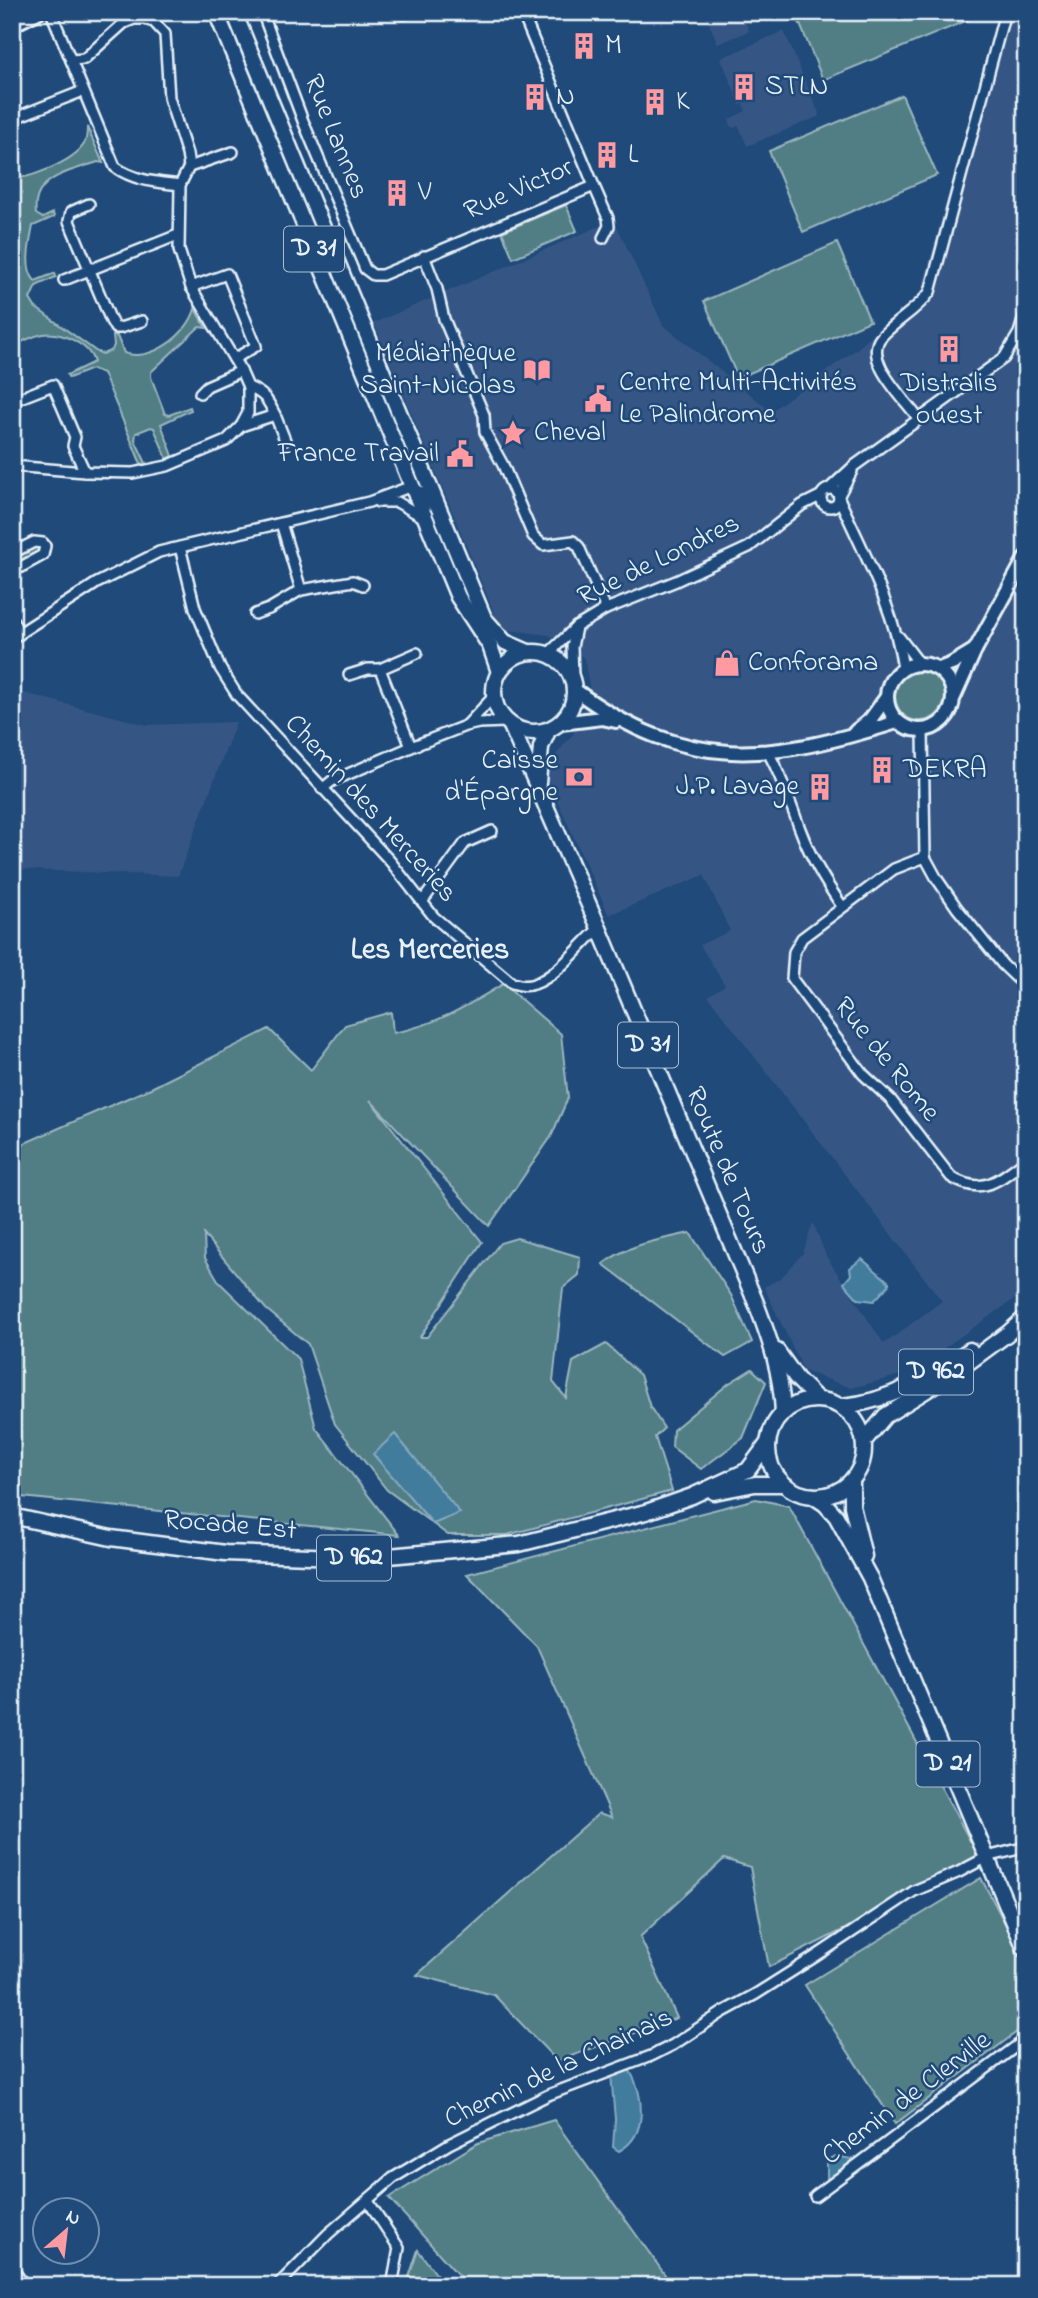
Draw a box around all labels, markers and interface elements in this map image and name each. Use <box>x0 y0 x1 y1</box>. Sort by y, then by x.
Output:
place label: M <box>605 26 622 67</box>
building icon: M <box>569 31 599 61</box>
place label: STLN <box>765 67 828 108</box>
street label: Rue Lannes <box>291 69 379 205</box>
building icon: STLN <box>729 72 759 102</box>
place label: N <box>556 77 575 118</box>
building icon: N <box>520 82 550 112</box>
place label: K <box>676 82 690 123</box>
building icon: K <box>640 87 670 117</box>
place label: L <box>628 135 639 176</box>
building icon: L <box>592 140 622 170</box>
street label: Rue Victor <box>458 148 580 232</box>
place label: V <box>417 173 432 214</box>
building icon: V <box>382 178 412 208</box>
road number: D 31 <box>284 226 344 272</box>
place label: Médiathèque Saint-Nicolas <box>360 334 516 407</box>
building icon: Distralis ouest <box>934 334 964 364</box>
library icon: Médiathèque Saint-Nicolas <box>522 355 552 385</box>
place label: Centre Multi-Activités Le Palindrome <box>619 363 857 436</box>
place label: Distralis ouest <box>899 364 998 437</box>
public building icon: Centre Multi-Activités Le Palindrome <box>583 384 613 414</box>
place label: Cheval <box>534 413 606 454</box>
place icon: Cheval <box>498 418 528 448</box>
place label: France Travail <box>277 434 439 475</box>
public building icon: France Travail <box>445 439 475 469</box>
street label: Rue de Londres <box>571 504 747 618</box>
place label: Conforama <box>748 643 878 684</box>
shop icon: Conforama <box>712 648 742 678</box>
street label: Chemin des Merceries <box>274 705 466 913</box>
place label: Caisse d'Épargne <box>444 741 558 814</box>
place label: DEKRA <box>902 750 987 791</box>
building icon: DEKRA <box>867 755 897 785</box>
bank icon: Caisse d'Épargne <box>564 762 594 792</box>
place label: J.P. Lavage <box>676 767 799 808</box>
building icon: J.P. Lavage <box>805 772 835 802</box>
district label: Les Merceries <box>351 929 509 973</box>
street label: Rue de Rome <box>823 989 950 1132</box>
road number: D 31 <box>618 1022 678 1068</box>
street label: Route de Tours <box>673 1081 781 1261</box>
road number: D 962 <box>899 1350 973 1394</box>
street label: Rocade Est <box>162 1500 298 1552</box>
road number: D 962 <box>317 1536 391 1581</box>
road number: D 21 <box>916 1742 979 1786</box>
street label: Chemin de la Chainais <box>438 1998 680 2140</box>
street label: Chemin de Clerville <box>814 2021 1001 2177</box>
north arrow <box>32 2196 102 2266</box>
text: N <box>61 2203 85 2233</box>

